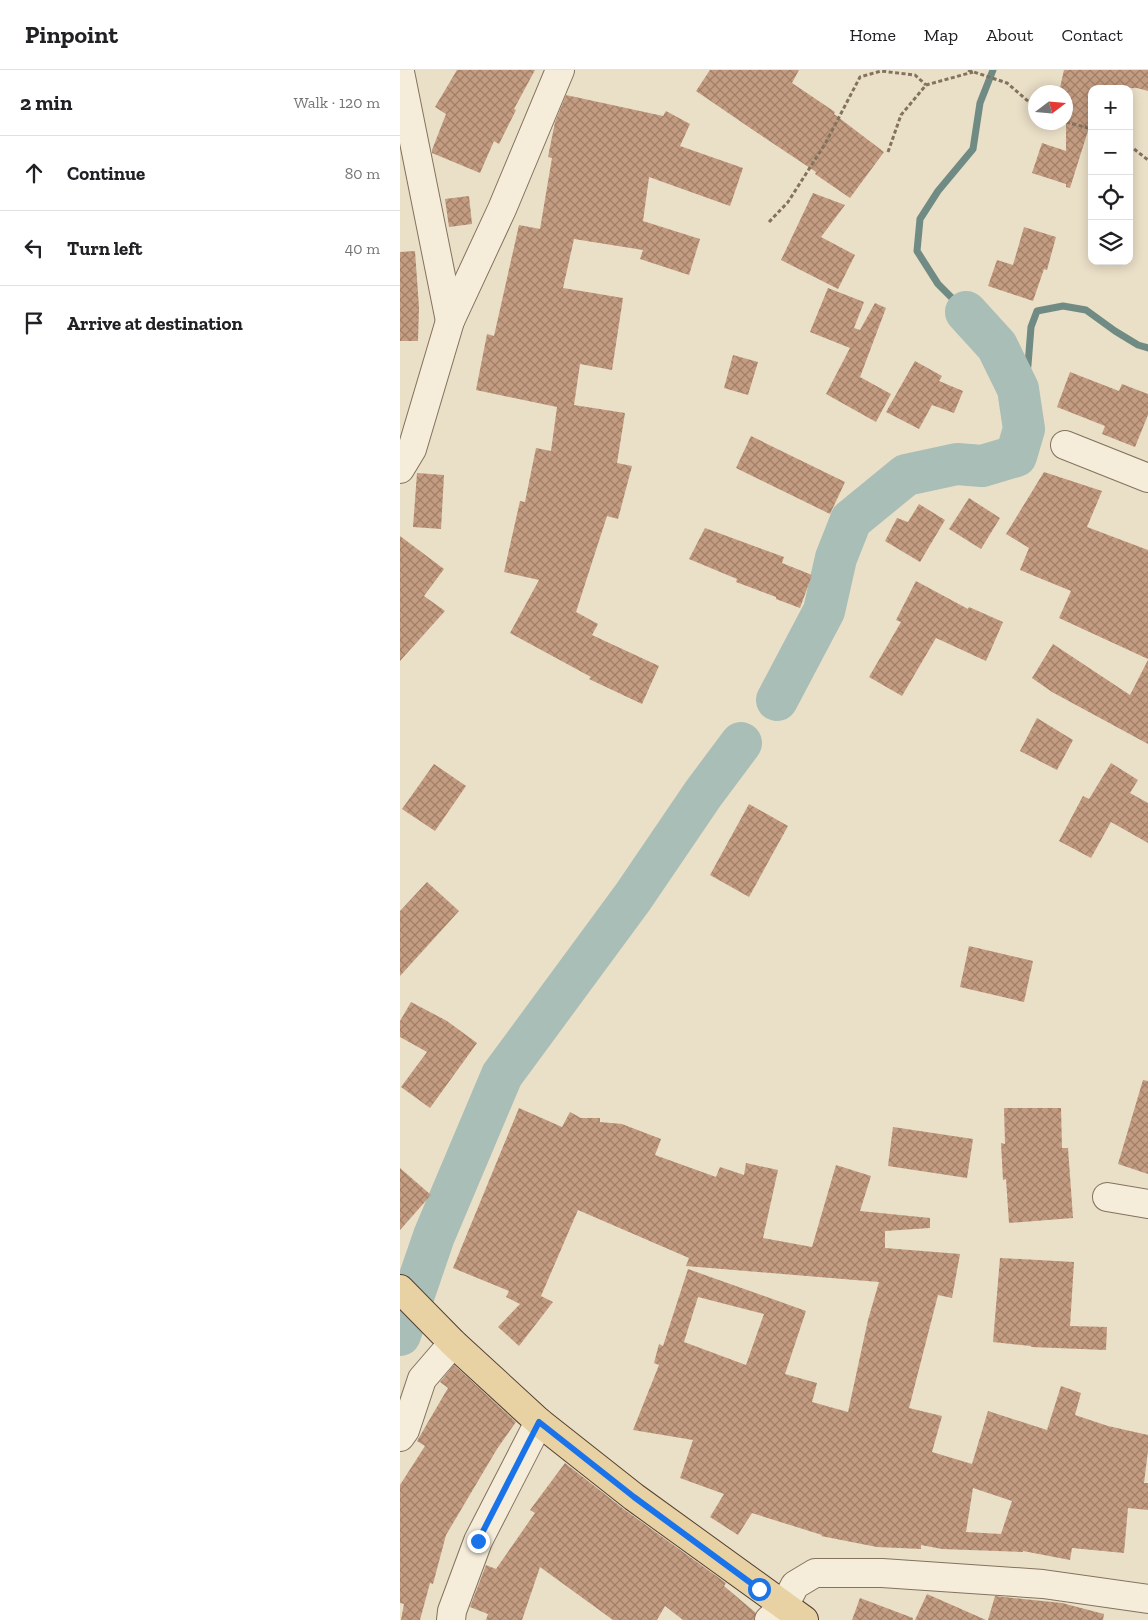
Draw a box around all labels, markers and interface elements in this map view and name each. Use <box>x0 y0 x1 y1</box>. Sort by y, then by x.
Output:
text: Pinpoint <box>25 20 118 49</box>
text: Home <box>849 24 896 46</box>
text: Map <box>924 24 958 46</box>
text: About <box>986 24 1033 46</box>
text: Contact <box>1061 24 1123 46</box>
north arrow <box>1028 85 1073 130</box>
map controls <box>1088 85 1133 265</box>
button: + <box>1088 85 1133 130</box>
text: 2 min <box>20 90 72 115</box>
text: Walk · 120 m <box>294 93 380 112</box>
button: − <box>1088 130 1133 175</box>
icon: ahead <box>20 159 48 187</box>
text: Continue <box>67 162 145 185</box>
text: 80 m <box>345 164 380 183</box>
button: locate <box>1088 175 1133 220</box>
button: layers <box>1088 220 1133 265</box>
icon: left <box>20 234 48 262</box>
text: Turn left <box>67 237 142 260</box>
text: 40 m <box>345 239 380 258</box>
icon: arrive <box>20 309 48 337</box>
text: Arrive at destination <box>67 312 243 335</box>
route end <box>467 1530 490 1553</box>
route start <box>748 1578 771 1601</box>

